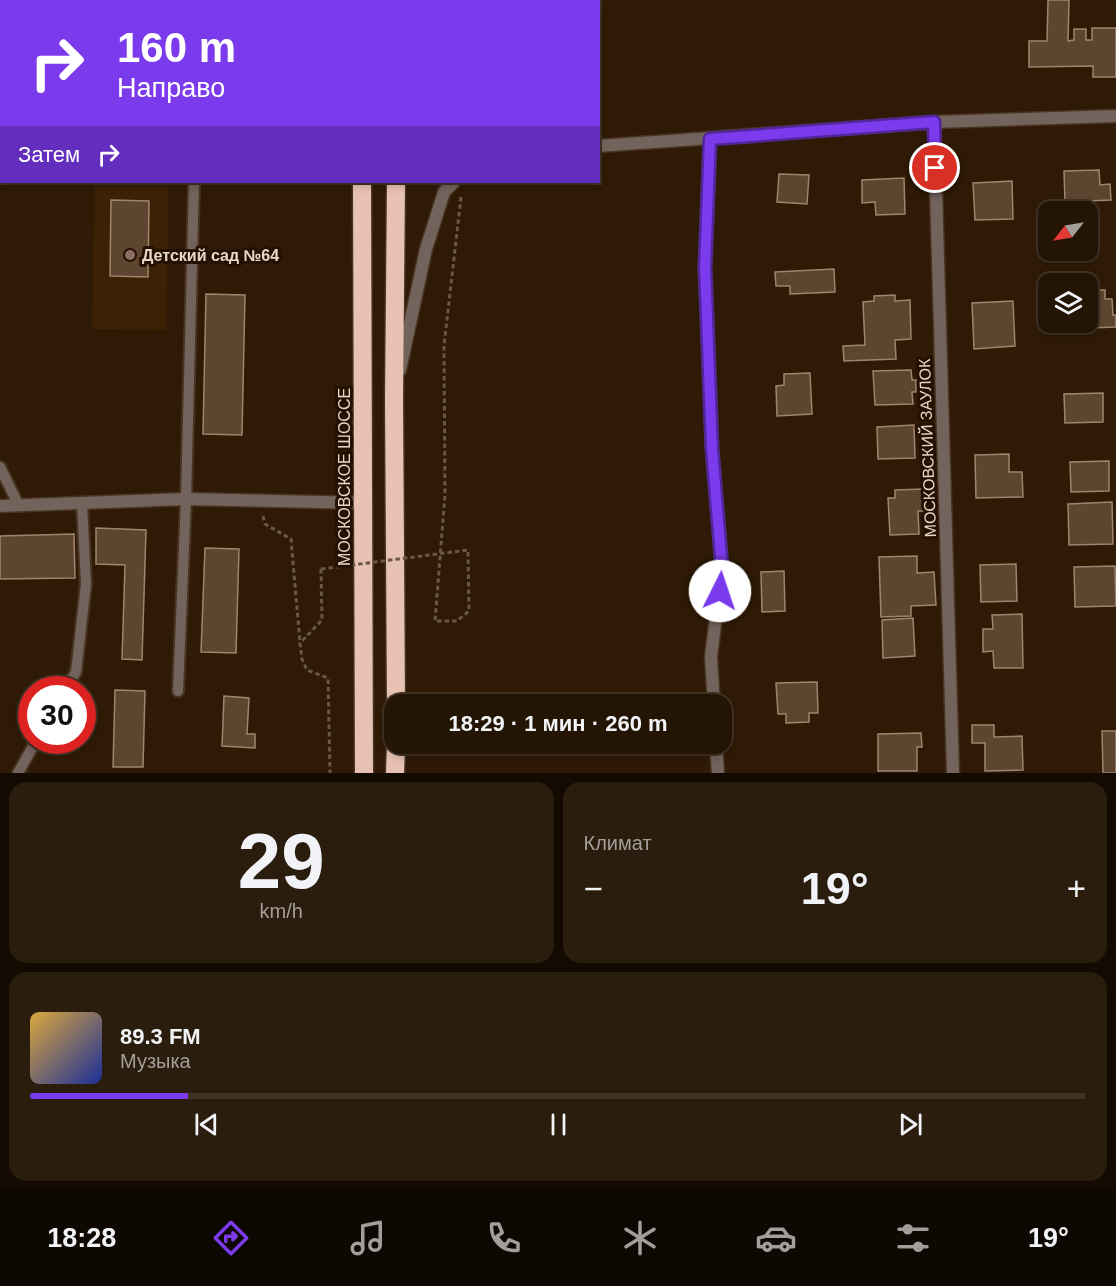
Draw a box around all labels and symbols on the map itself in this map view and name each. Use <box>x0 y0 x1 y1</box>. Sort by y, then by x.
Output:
pin <box>909 142 960 193</box>
north arrow <box>1038 201 1098 261</box>
place label: Детский сад №64 <box>142 247 279 264</box>
marker: Детский сад №64 <box>123 248 137 262</box>
street label: МОСКОВСКИЙ ЗАУЛОК <box>915 358 939 538</box>
street label: МОСКОВСКОЕ ШОССЕ <box>336 388 353 566</box>
position arrow <box>688 559 752 623</box>
speed limit sign: 30 <box>18 676 96 754</box>

